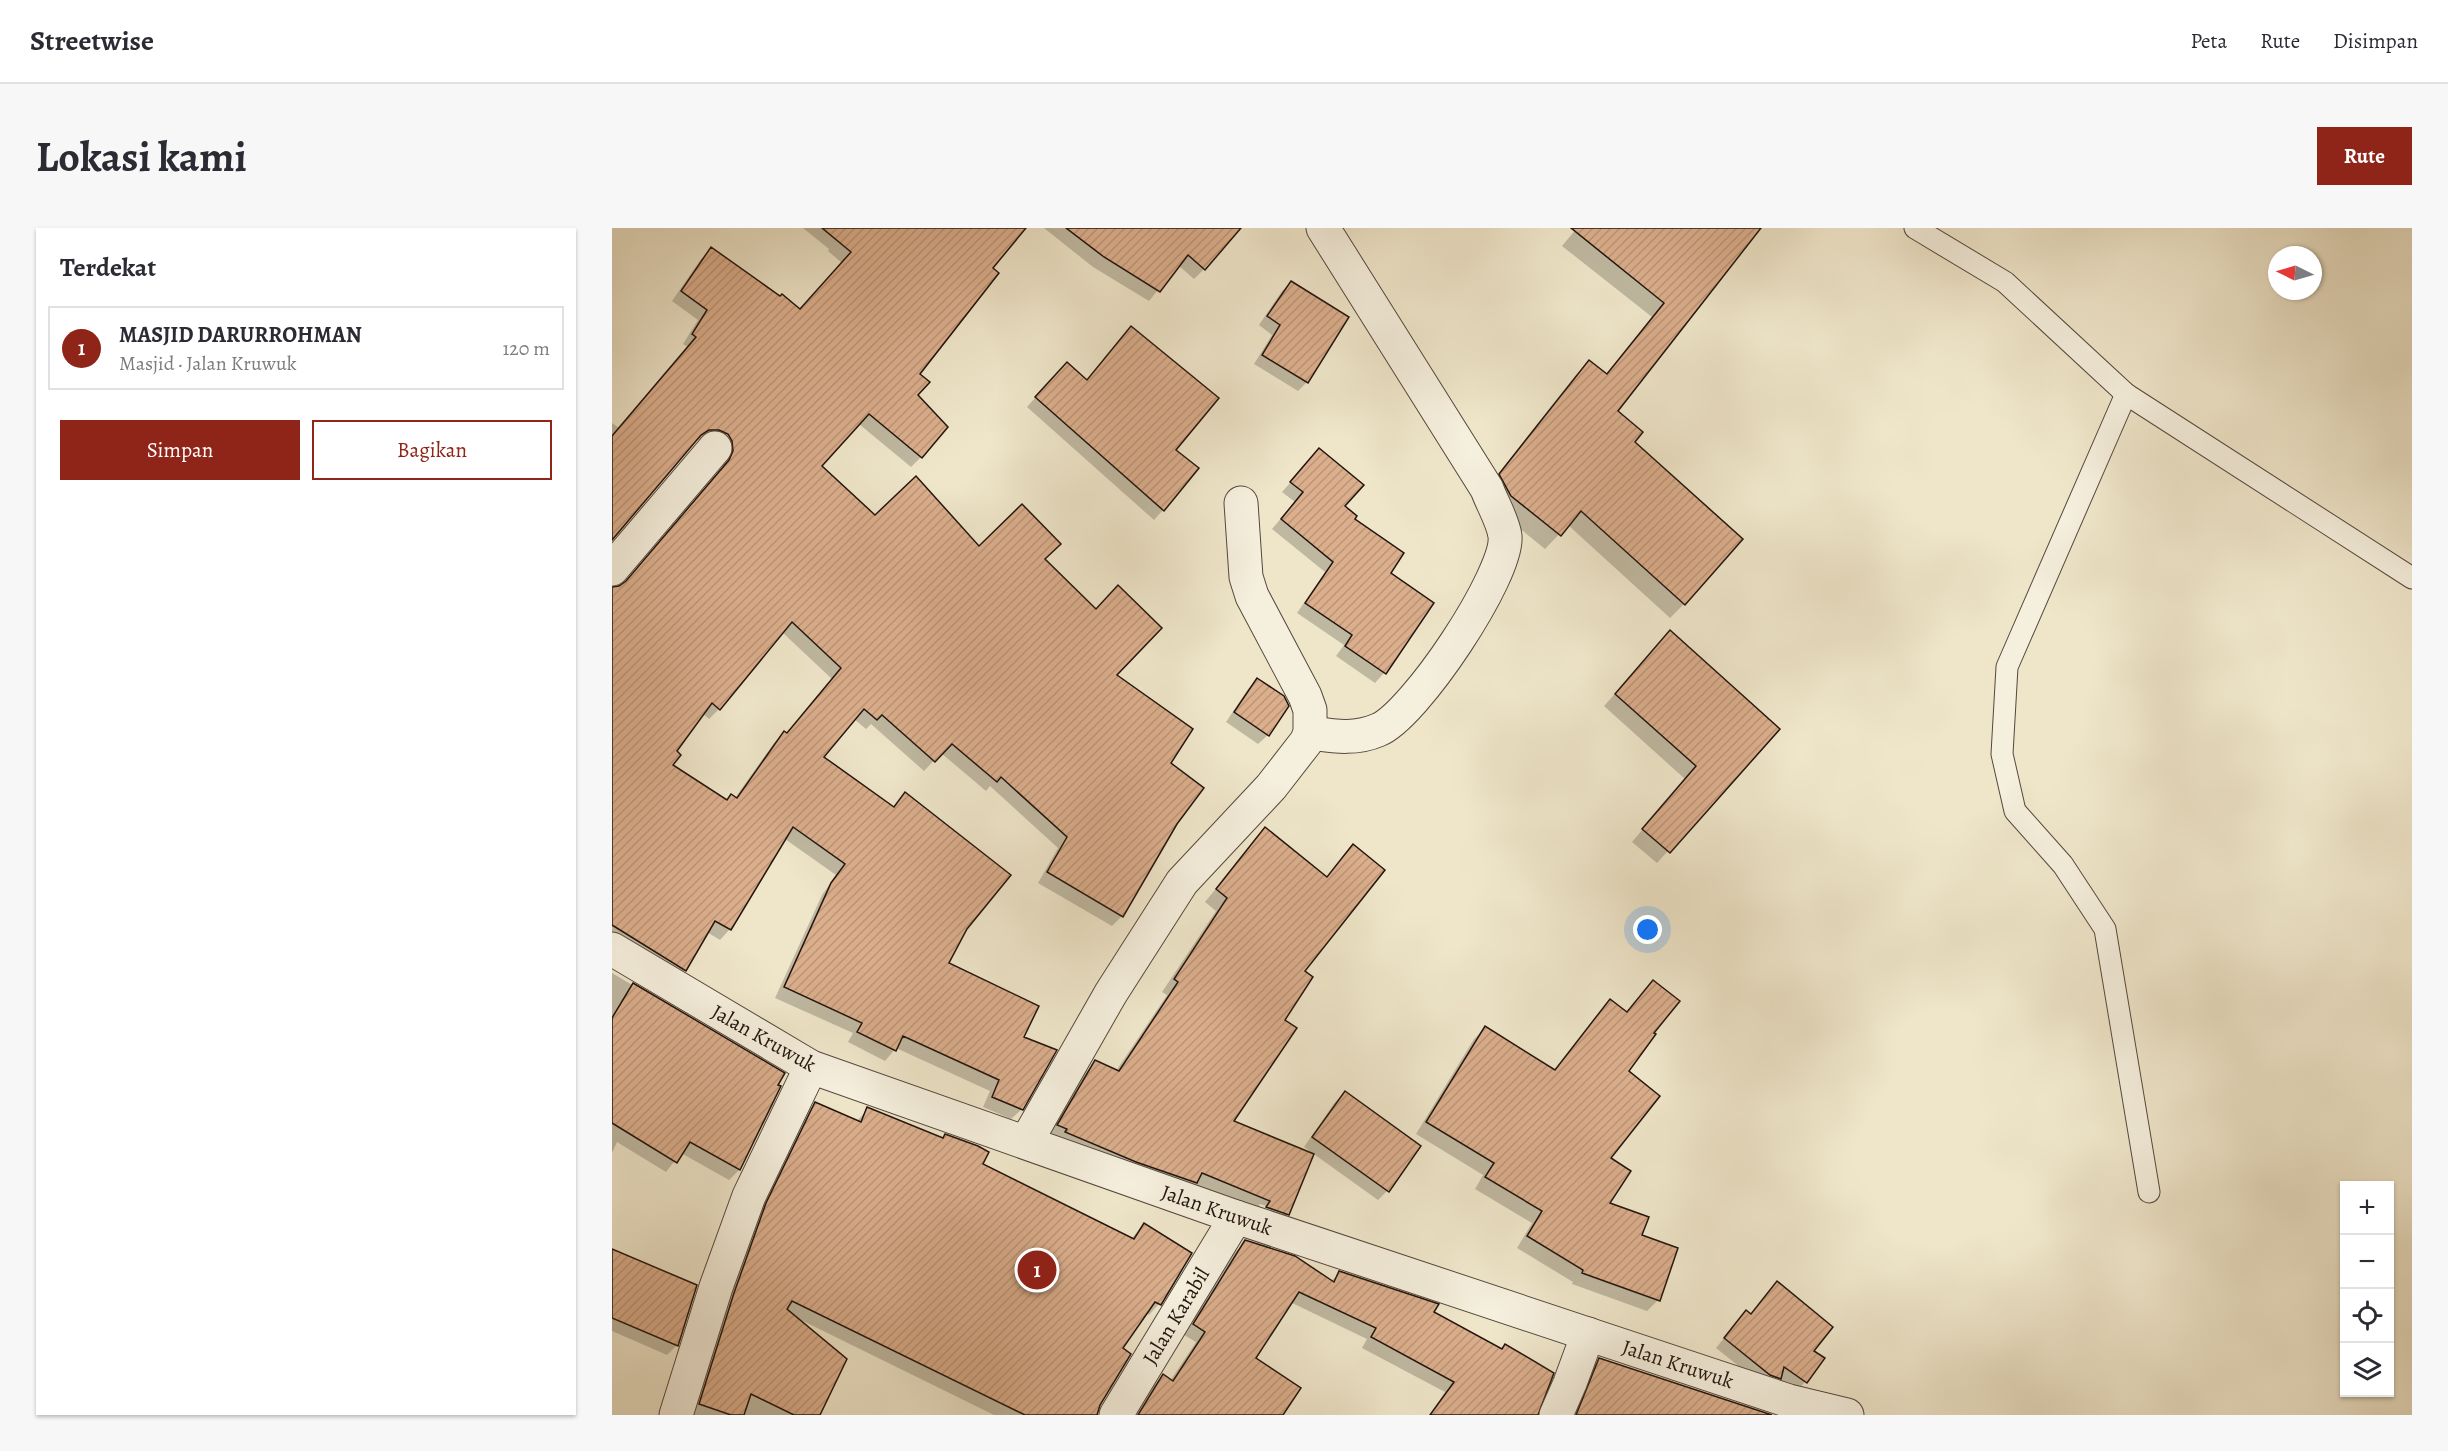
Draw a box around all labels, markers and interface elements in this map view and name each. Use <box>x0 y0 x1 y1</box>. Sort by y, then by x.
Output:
text: Streetwise <box>30 22 154 60</box>
text: Peta <box>2190 27 2227 55</box>
text: Rute <box>2260 27 2300 55</box>
text: Disimpan <box>2333 27 2418 55</box>
button: Rute <box>2317 127 2412 185</box>
text: Lokasi kami <box>36 128 247 185</box>
north arrow <box>2268 246 2322 300</box>
text: Terdekat <box>60 250 156 285</box>
text: MASJID DARURROHMAN <box>119 320 362 350</box>
text: 1 <box>78 335 85 362</box>
text: 120 m <box>502 335 550 362</box>
text: Masjid · Jalan Kruwuk <box>119 350 297 377</box>
button: Simpan <box>60 420 300 480</box>
button: Bagikan <box>312 420 552 480</box>
your location <box>1633 915 1662 944</box>
street label: Jalan Kruwuk <box>707 998 822 1079</box>
street label: Jalan Kruwuk <box>1158 1178 1277 1242</box>
map controls <box>2340 1181 2394 1397</box>
button: + <box>2340 1181 2394 1235</box>
button: − <box>2340 1235 2394 1289</box>
pin: 1 <box>1018 1248 1056 1292</box>
street label: Jalan Karabil <box>1136 1262 1216 1370</box>
button: locate <box>2340 1289 2394 1343</box>
street label: Jalan Kruwuk <box>1619 1333 1738 1395</box>
button: layers <box>2340 1343 2394 1397</box>

